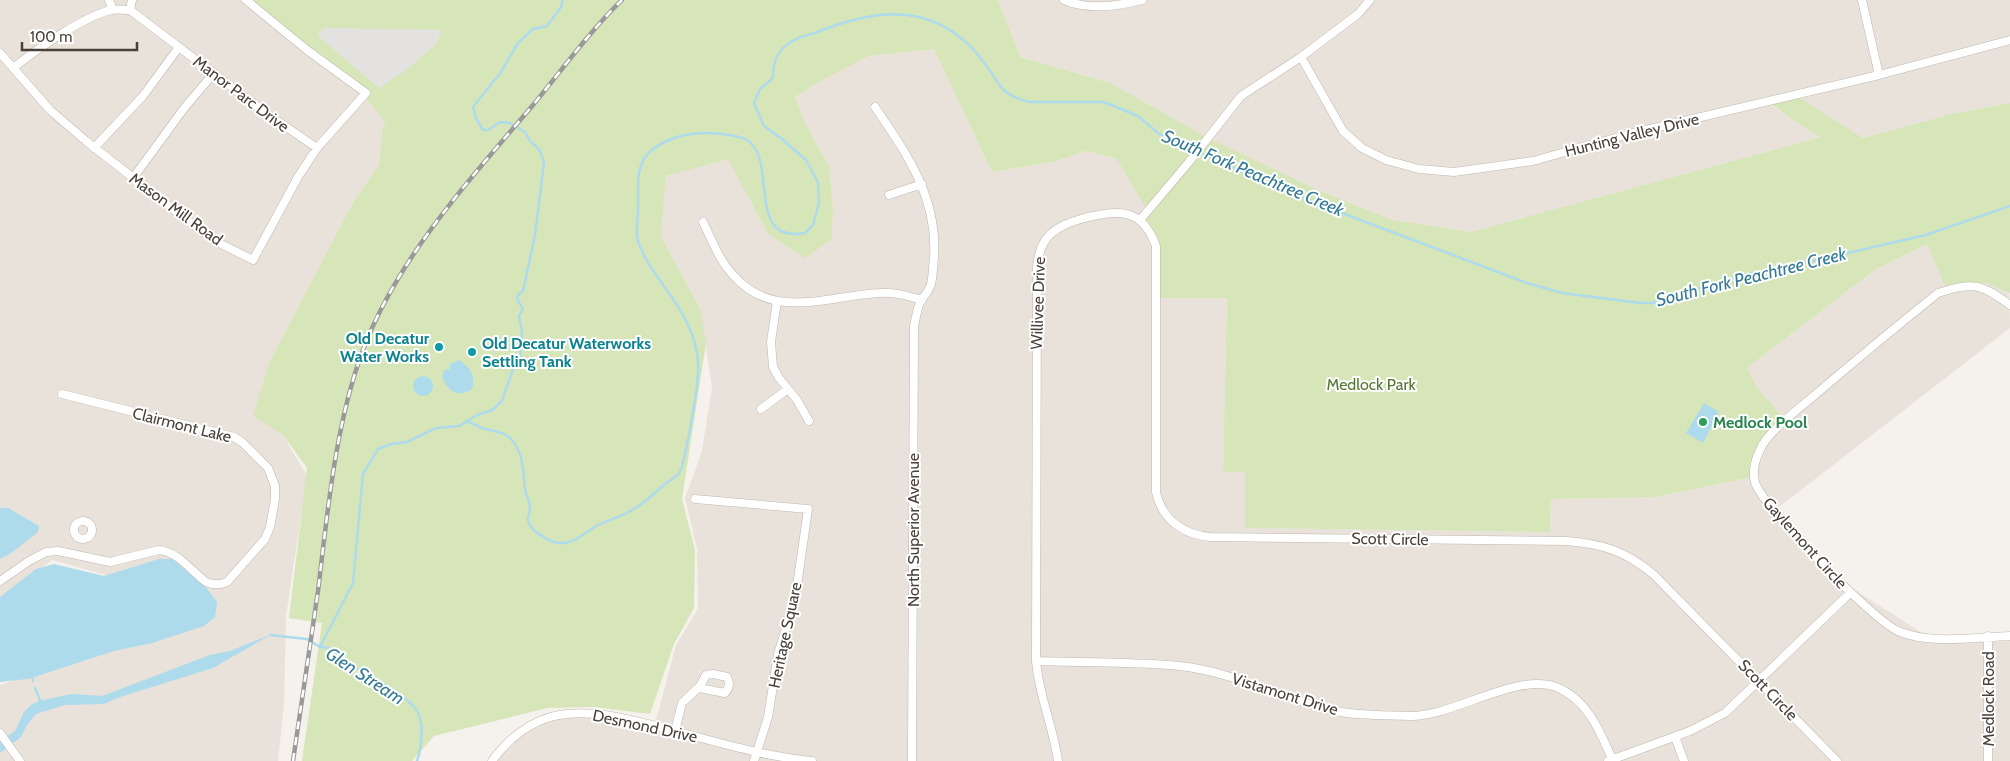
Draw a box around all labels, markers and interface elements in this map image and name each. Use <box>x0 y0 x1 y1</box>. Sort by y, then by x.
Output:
scale bar <box>22 20 138 52</box>
text: 100 m <box>30 28 72 46</box>
street label: Manor Parc Drive <box>189 52 293 136</box>
street label: Hunting Valley Drive <box>1563 109 1701 161</box>
water label: South Fork Peachtree Creek <box>1159 125 1348 222</box>
street label: Mason Mill Road <box>126 169 226 249</box>
water label: South Fork Peachtree Creek <box>1654 242 1850 311</box>
street label: Willivee Drive <box>1027 256 1049 350</box>
place label: Old Decatur Water Works <box>340 329 430 366</box>
place label: Old Decatur Waterworks Settling Tank <box>482 334 651 371</box>
marker: Old Decatur Water Works <box>433 341 445 353</box>
marker: Old Decatur Waterworks Settling Tank <box>466 346 478 358</box>
park label: Medlock Park <box>1326 375 1416 394</box>
street label: Clairmont Lake <box>131 404 233 446</box>
place label: Medlock Pool <box>1713 413 1807 432</box>
marker: Medlock Pool <box>1697 416 1709 428</box>
street label: North Superior Avenue <box>904 453 923 607</box>
street label: Gaylemont Circle <box>1759 493 1851 593</box>
street label: Scott Circle <box>1351 529 1429 549</box>
street label: Heritage Square <box>764 580 806 690</box>
water label: Glen Stream <box>322 643 408 709</box>
street label: Medlock Road <box>1979 651 1998 747</box>
street label: Scott Circle <box>1734 656 1802 724</box>
street label: Vistamont Drive <box>1230 669 1340 719</box>
street label: Desmond Drive <box>591 706 699 746</box>

